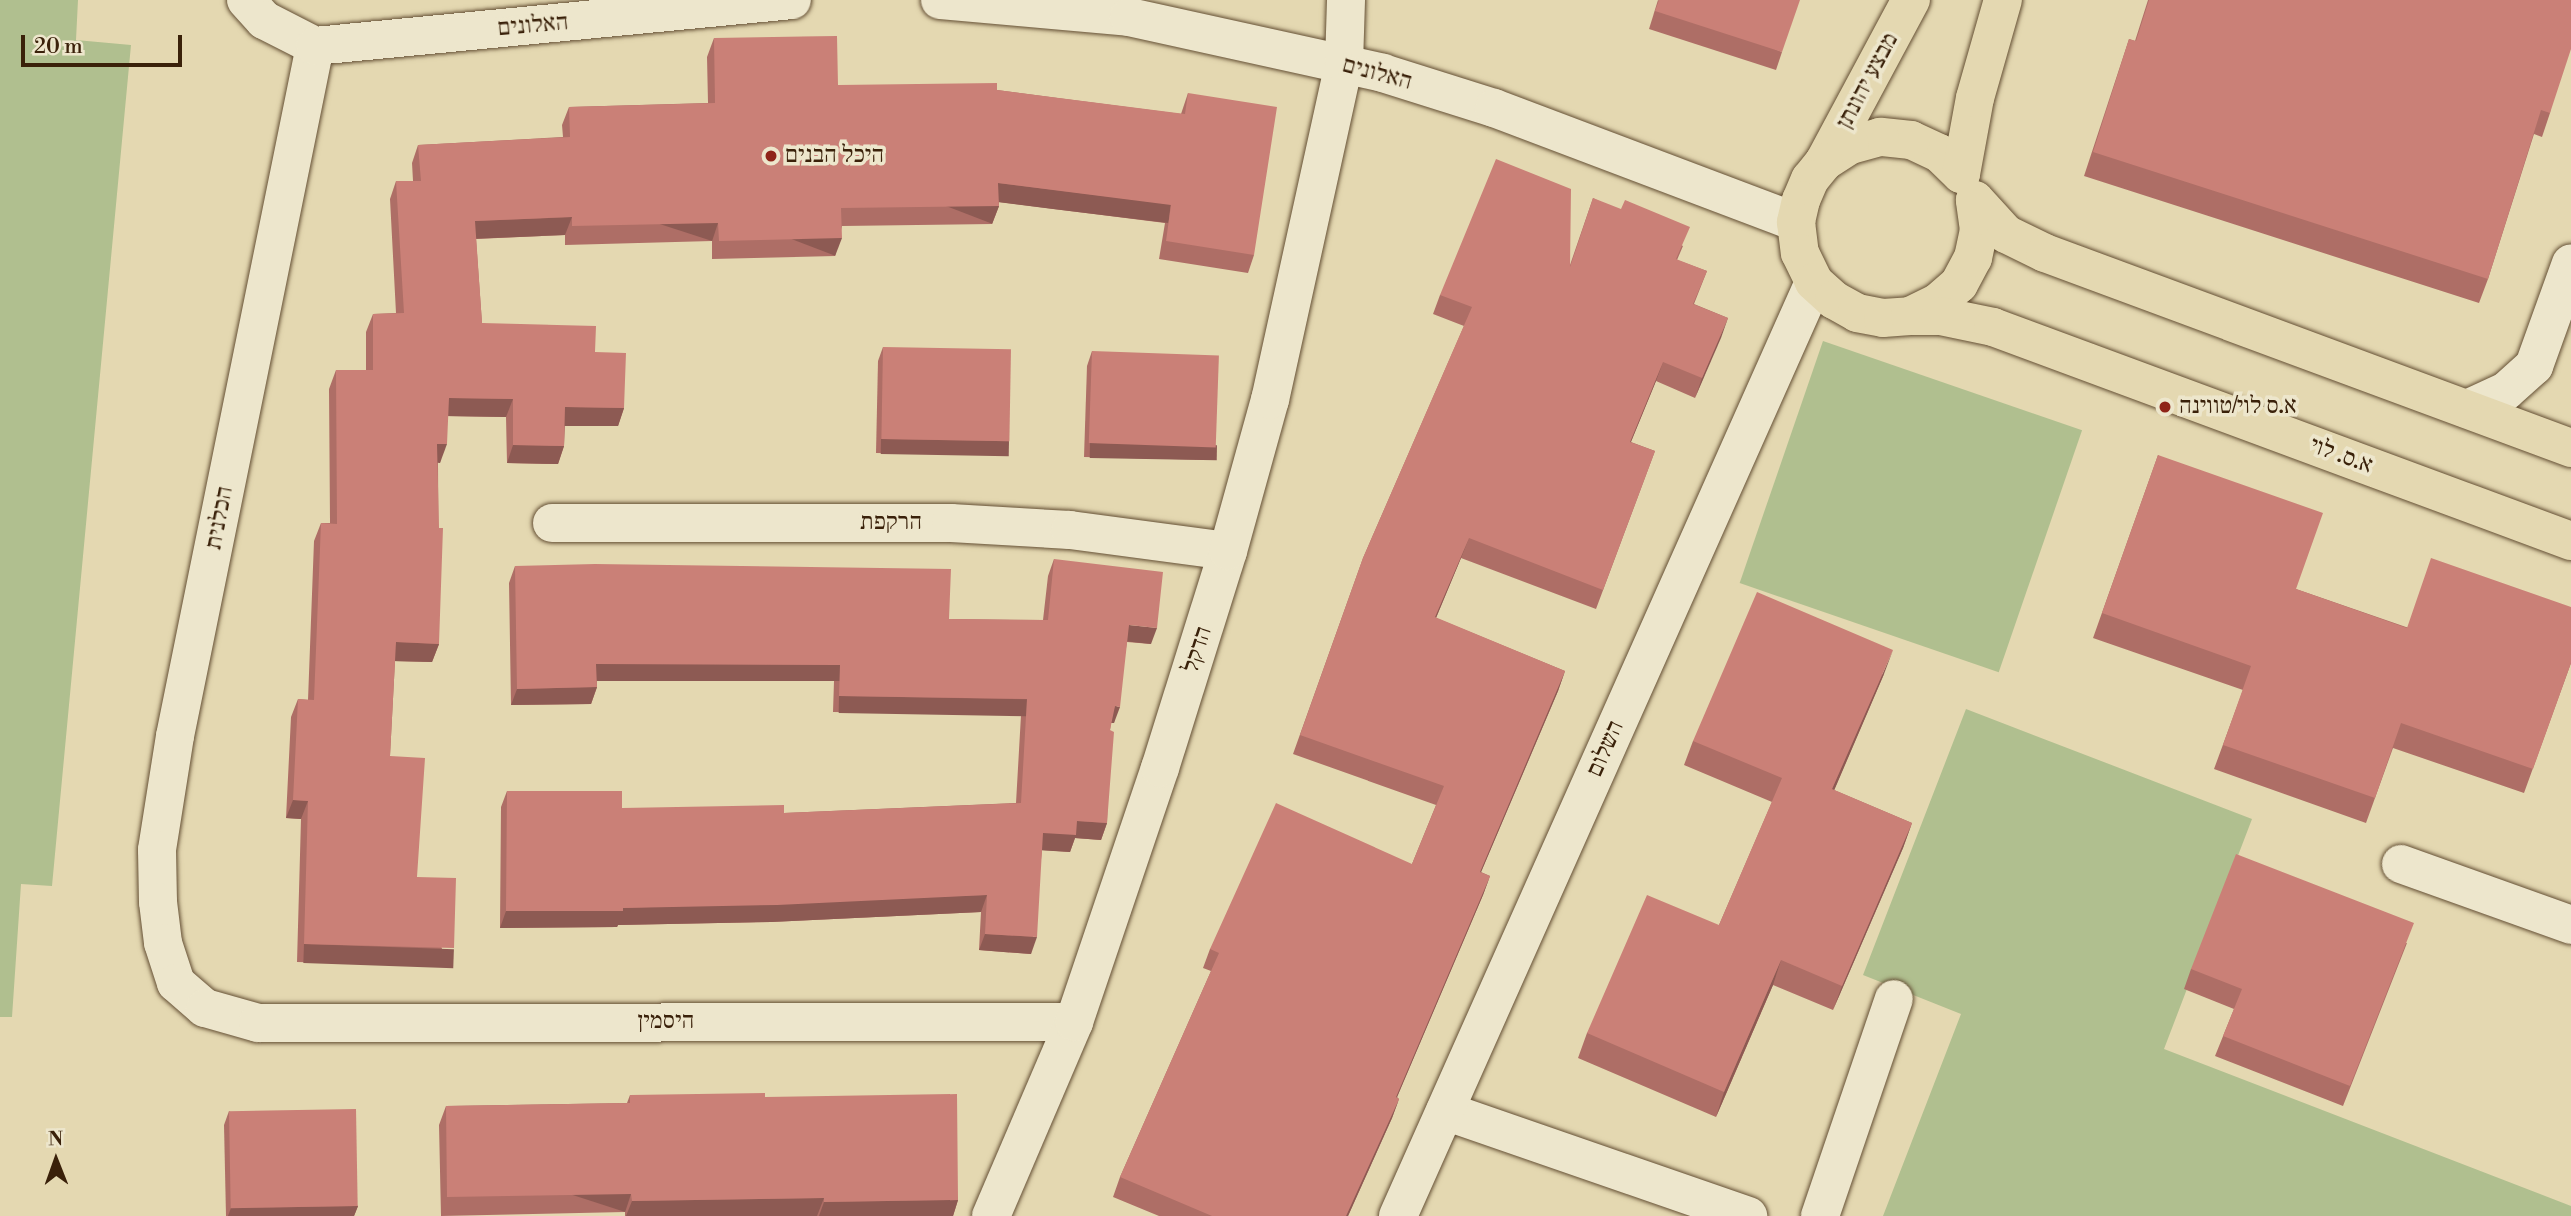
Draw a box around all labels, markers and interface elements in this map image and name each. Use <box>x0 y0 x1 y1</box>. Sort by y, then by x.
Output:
street label: האלונים <box>496 9 570 43</box>
scale bar <box>24 21 186 65</box>
street label: מבצע יהונתן <box>1831 28 1905 134</box>
text: 20 m <box>34 34 83 60</box>
street label: האלונים <box>1339 51 1415 97</box>
place label: היכל הבנים <box>785 142 884 170</box>
marker: היכל הבנים <box>763 148 779 164</box>
place label: א.ס לוי/טווינה <box>2179 393 2297 421</box>
marker: א.ס לוי/טווינה <box>2157 399 2173 415</box>
street label: א.ס. לוי <box>2305 431 2377 481</box>
street label: הכלנית <box>200 484 240 552</box>
street label: הרקפת <box>860 509 922 537</box>
street label: הדקל <box>1177 623 1219 677</box>
street label: השלום <box>1581 716 1631 782</box>
street label: היסמין <box>638 1008 694 1036</box>
north arrow <box>21 1125 91 1195</box>
text: N <box>48 1127 63 1151</box>

